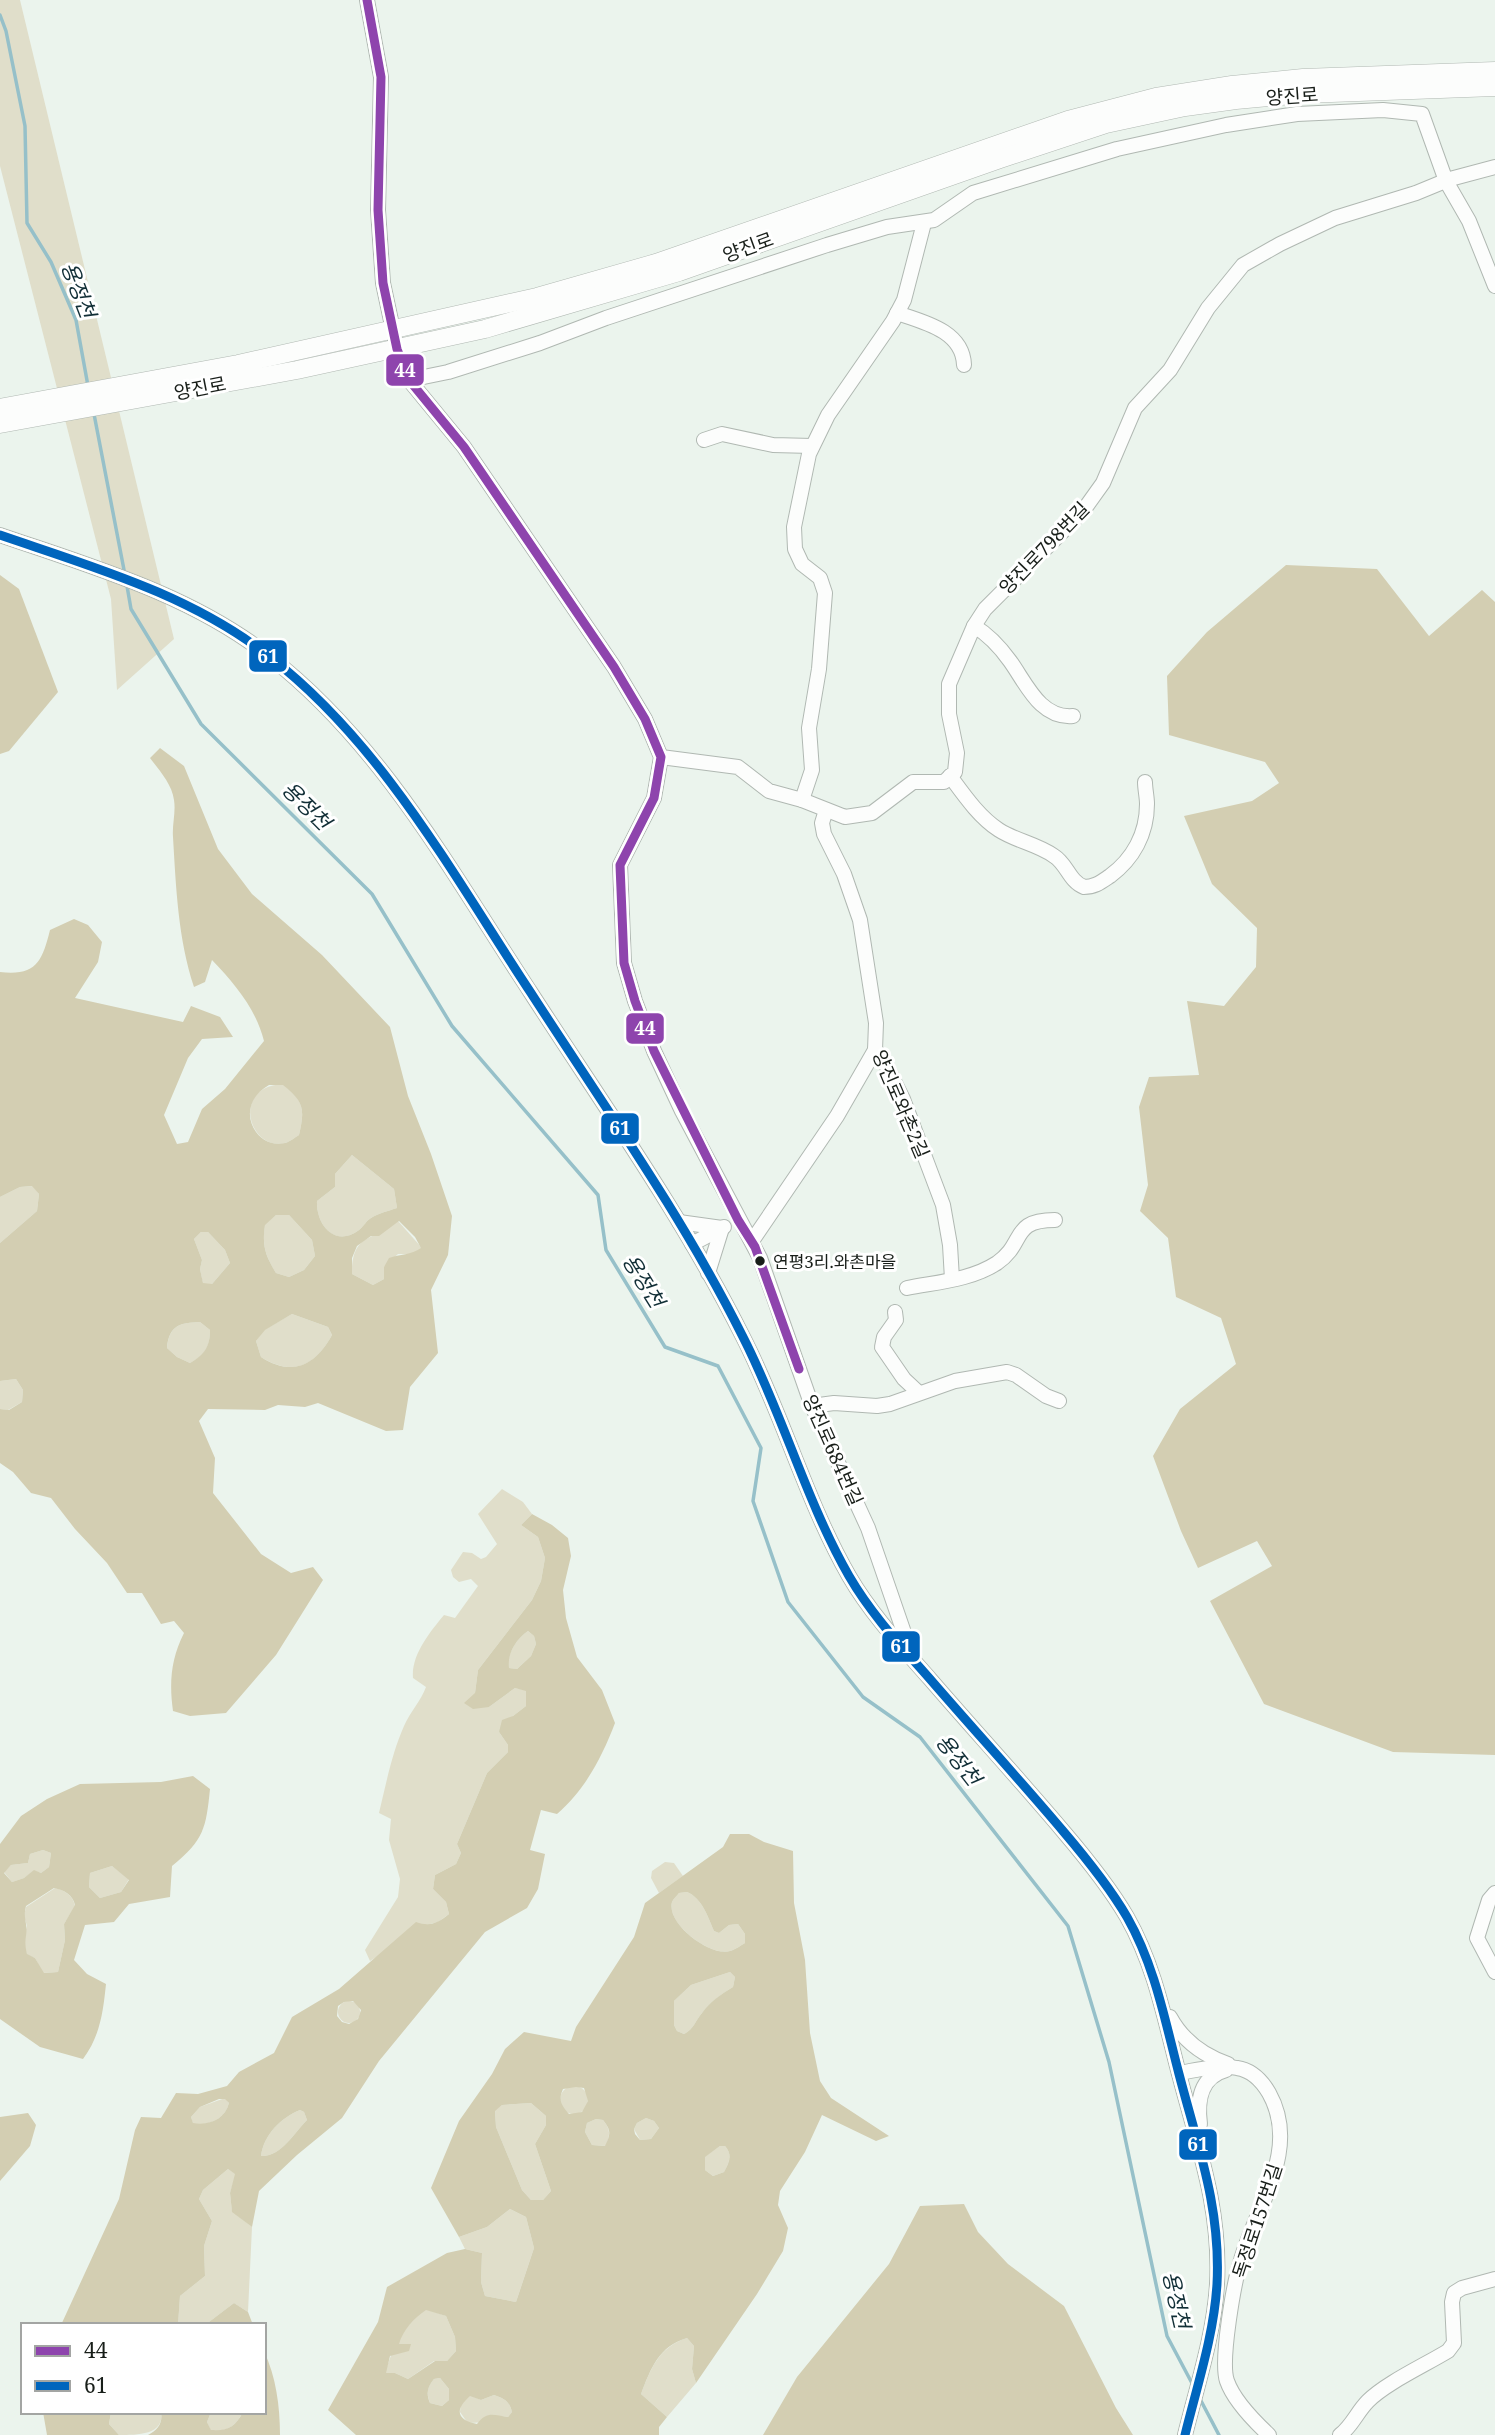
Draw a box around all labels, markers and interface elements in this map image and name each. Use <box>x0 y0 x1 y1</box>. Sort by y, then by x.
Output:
street label: 양진로 <box>1265 81 1319 111</box>
street label: 양진로 <box>719 226 777 268</box>
water label: 용정천 <box>55 258 103 324</box>
line badge: 44 <box>385 353 425 387</box>
text: 44 <box>394 357 416 383</box>
street label: 양진로 <box>172 370 228 406</box>
street label: 양진로798번길 <box>993 496 1095 600</box>
line badge: 61 <box>248 639 288 673</box>
text: 61 <box>257 643 279 669</box>
water label: 용정천 <box>276 775 339 838</box>
line badge: 44 <box>625 1012 665 1045</box>
text: 44 <box>634 1015 656 1041</box>
street label: 양진로와촌2길 <box>866 1046 936 1162</box>
line badge: 61 <box>600 1112 640 1145</box>
text: 61 <box>609 1115 631 1141</box>
water label: 용정천 <box>617 1248 672 1315</box>
place label: 연평3리.와촌마을 <box>773 1250 896 1273</box>
marker: 연평3리.와촌마을 <box>753 1254 767 1268</box>
street label: 양진로684번길 <box>797 1390 869 1510</box>
line badge: 61 <box>881 1630 921 1663</box>
text: 61 <box>890 1633 912 1659</box>
water label: 용정천 <box>930 1728 989 1793</box>
line badge: 61 <box>1178 2128 1218 2161</box>
text: 61 <box>1187 2131 1209 2157</box>
street label: 독정로157번길 <box>1226 2160 1288 2282</box>
water label: 용정천 <box>1157 2268 1198 2334</box>
legend <box>21 2323 266 2414</box>
text: 44 <box>84 2336 108 2364</box>
text: 61 <box>84 2371 107 2399</box>

